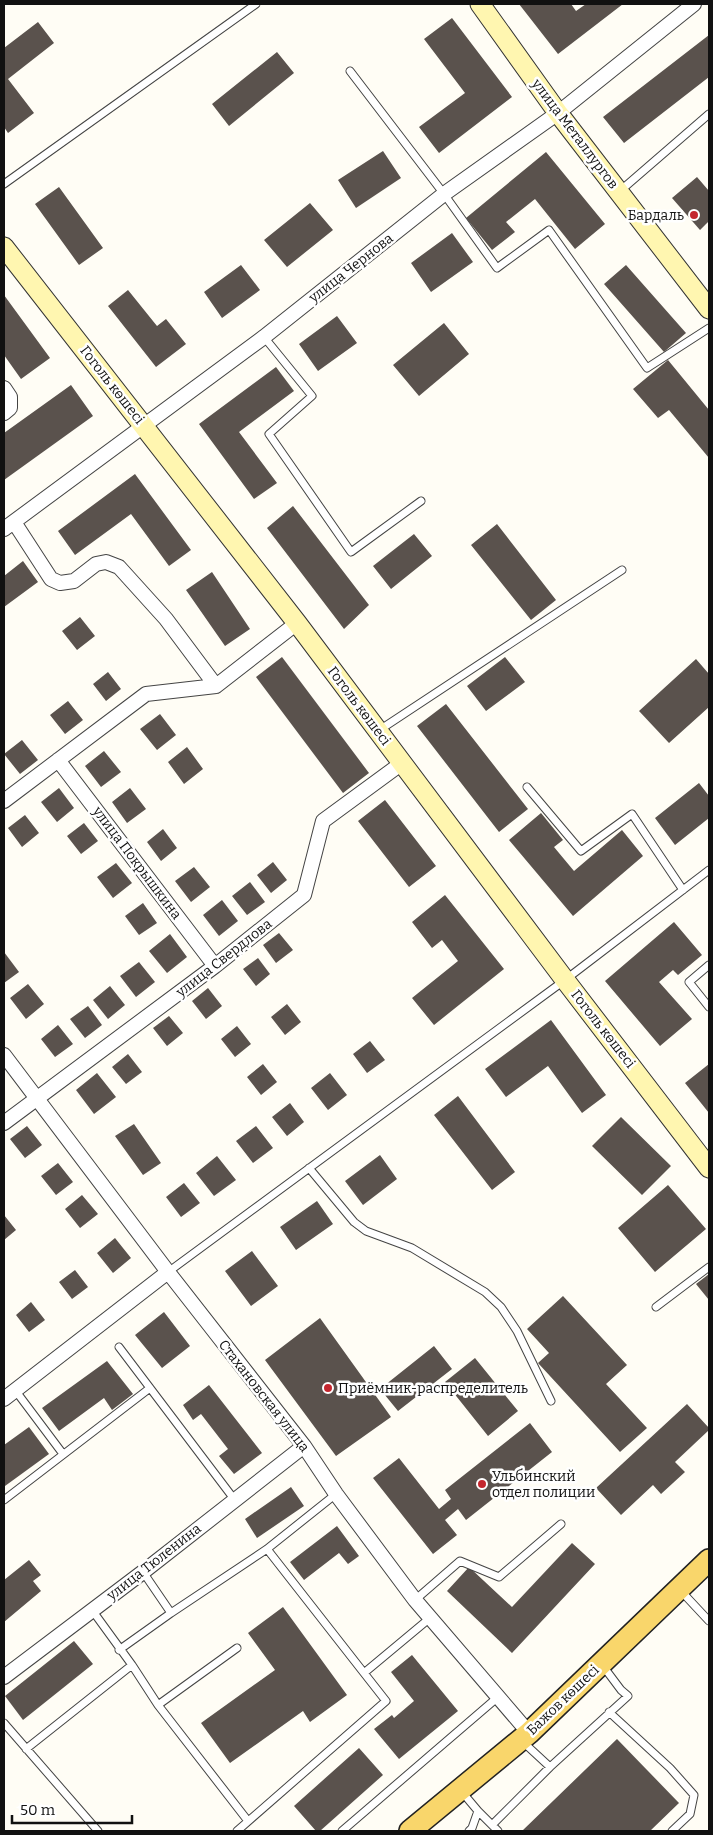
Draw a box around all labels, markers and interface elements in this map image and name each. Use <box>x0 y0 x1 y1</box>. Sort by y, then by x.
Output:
street label: улица Металлургов <box>528 75 622 192</box>
place label: Бардаль <box>628 207 684 224</box>
marker: Бардаль <box>688 209 700 221</box>
street label: улица Чернова <box>305 230 397 307</box>
street label: Гоголь көшесі <box>76 343 148 427</box>
street label: Гоголь көшесі <box>324 663 394 749</box>
street label: улица Покрышкина <box>88 802 185 923</box>
street label: улица Свердлова <box>172 915 276 1001</box>
street label: Гоголь көшесі <box>567 987 639 1071</box>
street label: Стахановская улица <box>215 1337 313 1456</box>
place label: Приёмник-распределитель <box>338 1380 528 1397</box>
marker: Приёмник-распределитель <box>322 1382 334 1394</box>
place label: Ульбинский отдел полиции <box>492 1468 595 1501</box>
marker: Ульбинский отдел полиции <box>476 1478 488 1490</box>
street label: улица Тюленина <box>103 1520 205 1605</box>
street label: Бажов көшесі <box>523 1661 603 1739</box>
scale bar <box>12 1792 132 1824</box>
text: 50 m <box>20 1801 56 1819</box>

